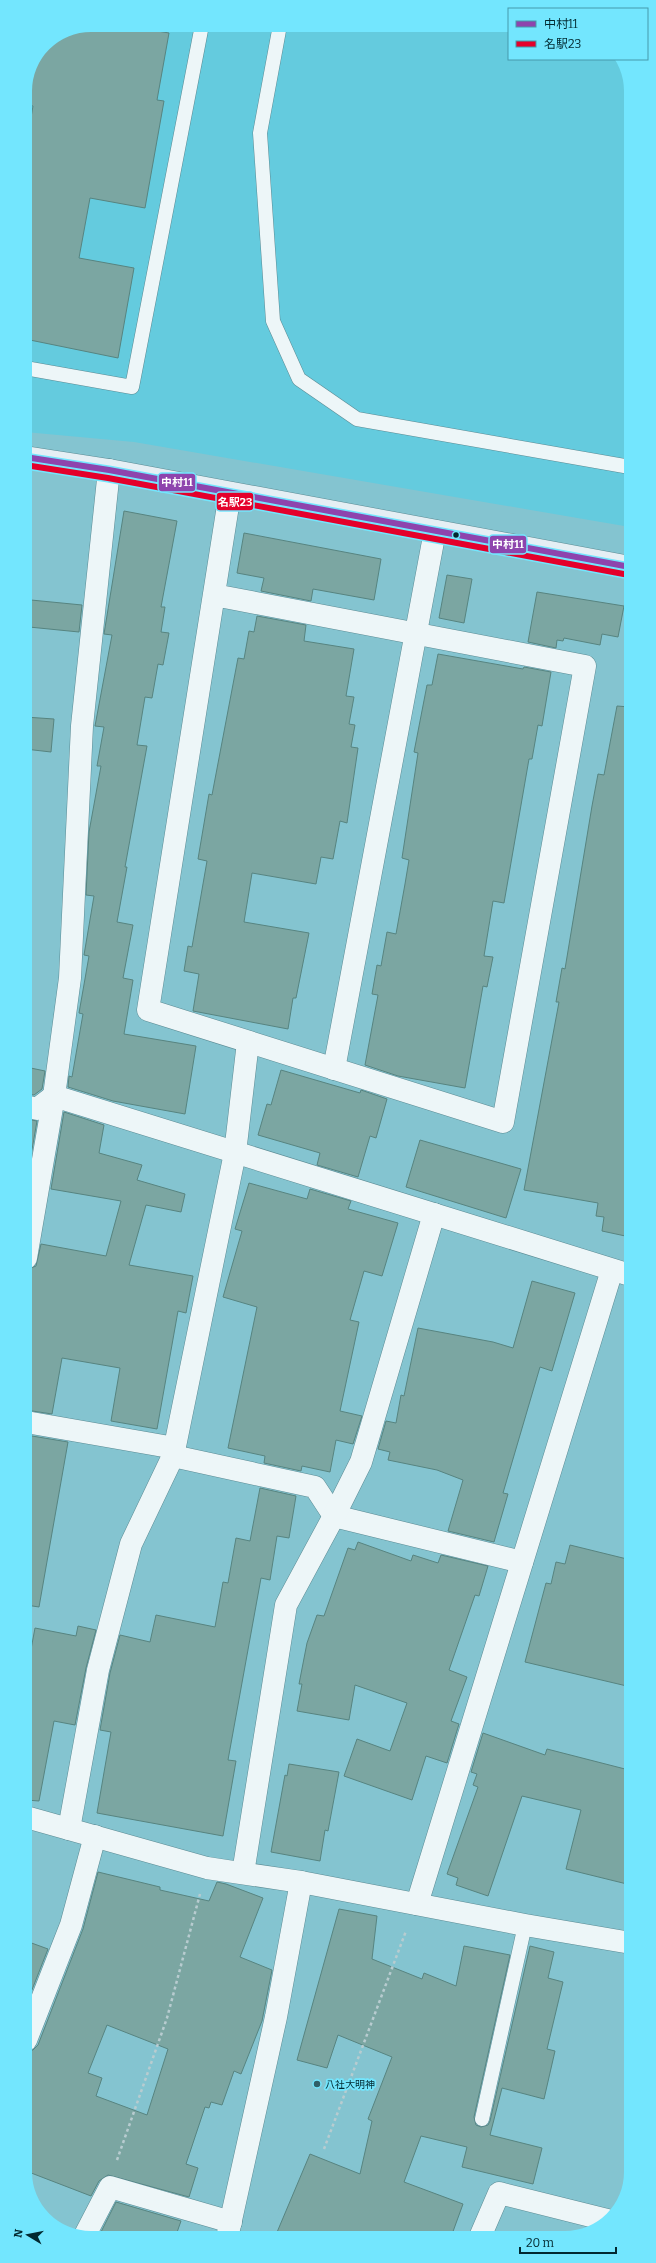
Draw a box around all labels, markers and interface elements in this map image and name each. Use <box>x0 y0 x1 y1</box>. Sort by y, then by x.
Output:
legend <box>508 8 648 60</box>
text: 中村11 <box>544 17 578 31</box>
text: 名駅23 <box>544 37 582 51</box>
line badge: 中村11 <box>158 473 196 492</box>
text: 中村11 <box>161 476 193 489</box>
line badge: 名駅23 <box>216 492 254 511</box>
text: 名駅23 <box>218 496 252 509</box>
unlabelled marker <box>451 530 461 540</box>
line badge: 中村11 <box>489 535 527 554</box>
text: 中村11 <box>492 538 524 551</box>
marker: 八社大明神 <box>312 2079 322 2089</box>
place label: 八社大明神 <box>325 2079 375 2091</box>
north arrow <box>8 2215 48 2255</box>
text: N <box>12 2228 26 2239</box>
scale bar <box>520 2229 616 2255</box>
text: 20 m <box>526 2236 555 2250</box>

